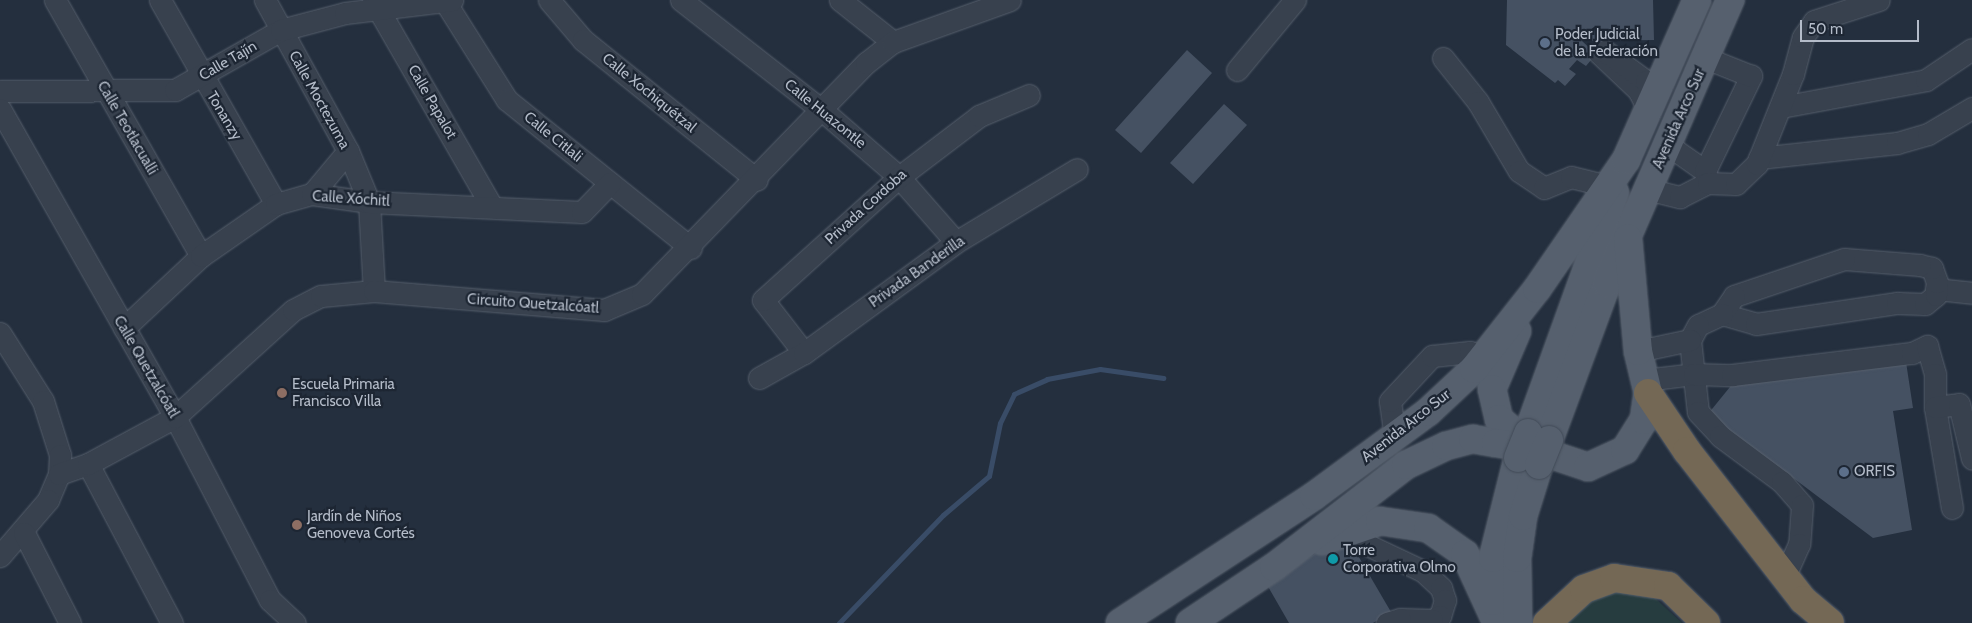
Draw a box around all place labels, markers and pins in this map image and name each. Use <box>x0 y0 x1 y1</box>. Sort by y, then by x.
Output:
place label: Poder Judicial de la Federación <box>1555 25 1658 60</box>
marker: Poder Judicial de la Federación <box>1539 37 1551 49</box>
place label: Escuela Primaria Francisco Villa <box>292 375 395 410</box>
marker: Escuela Primaria Francisco Villa <box>276 387 288 399</box>
place label: ORFIS <box>1854 463 1895 481</box>
marker: ORFIS <box>1838 466 1850 478</box>
place label: Jardín de Niños Genoveva Cortés <box>307 507 415 542</box>
marker: Jardín de Niños Genoveva Cortés <box>291 519 303 531</box>
place label: Torre Corporativa Olmo <box>1343 541 1456 576</box>
marker: Torre Corporativa Olmo <box>1327 553 1339 565</box>

